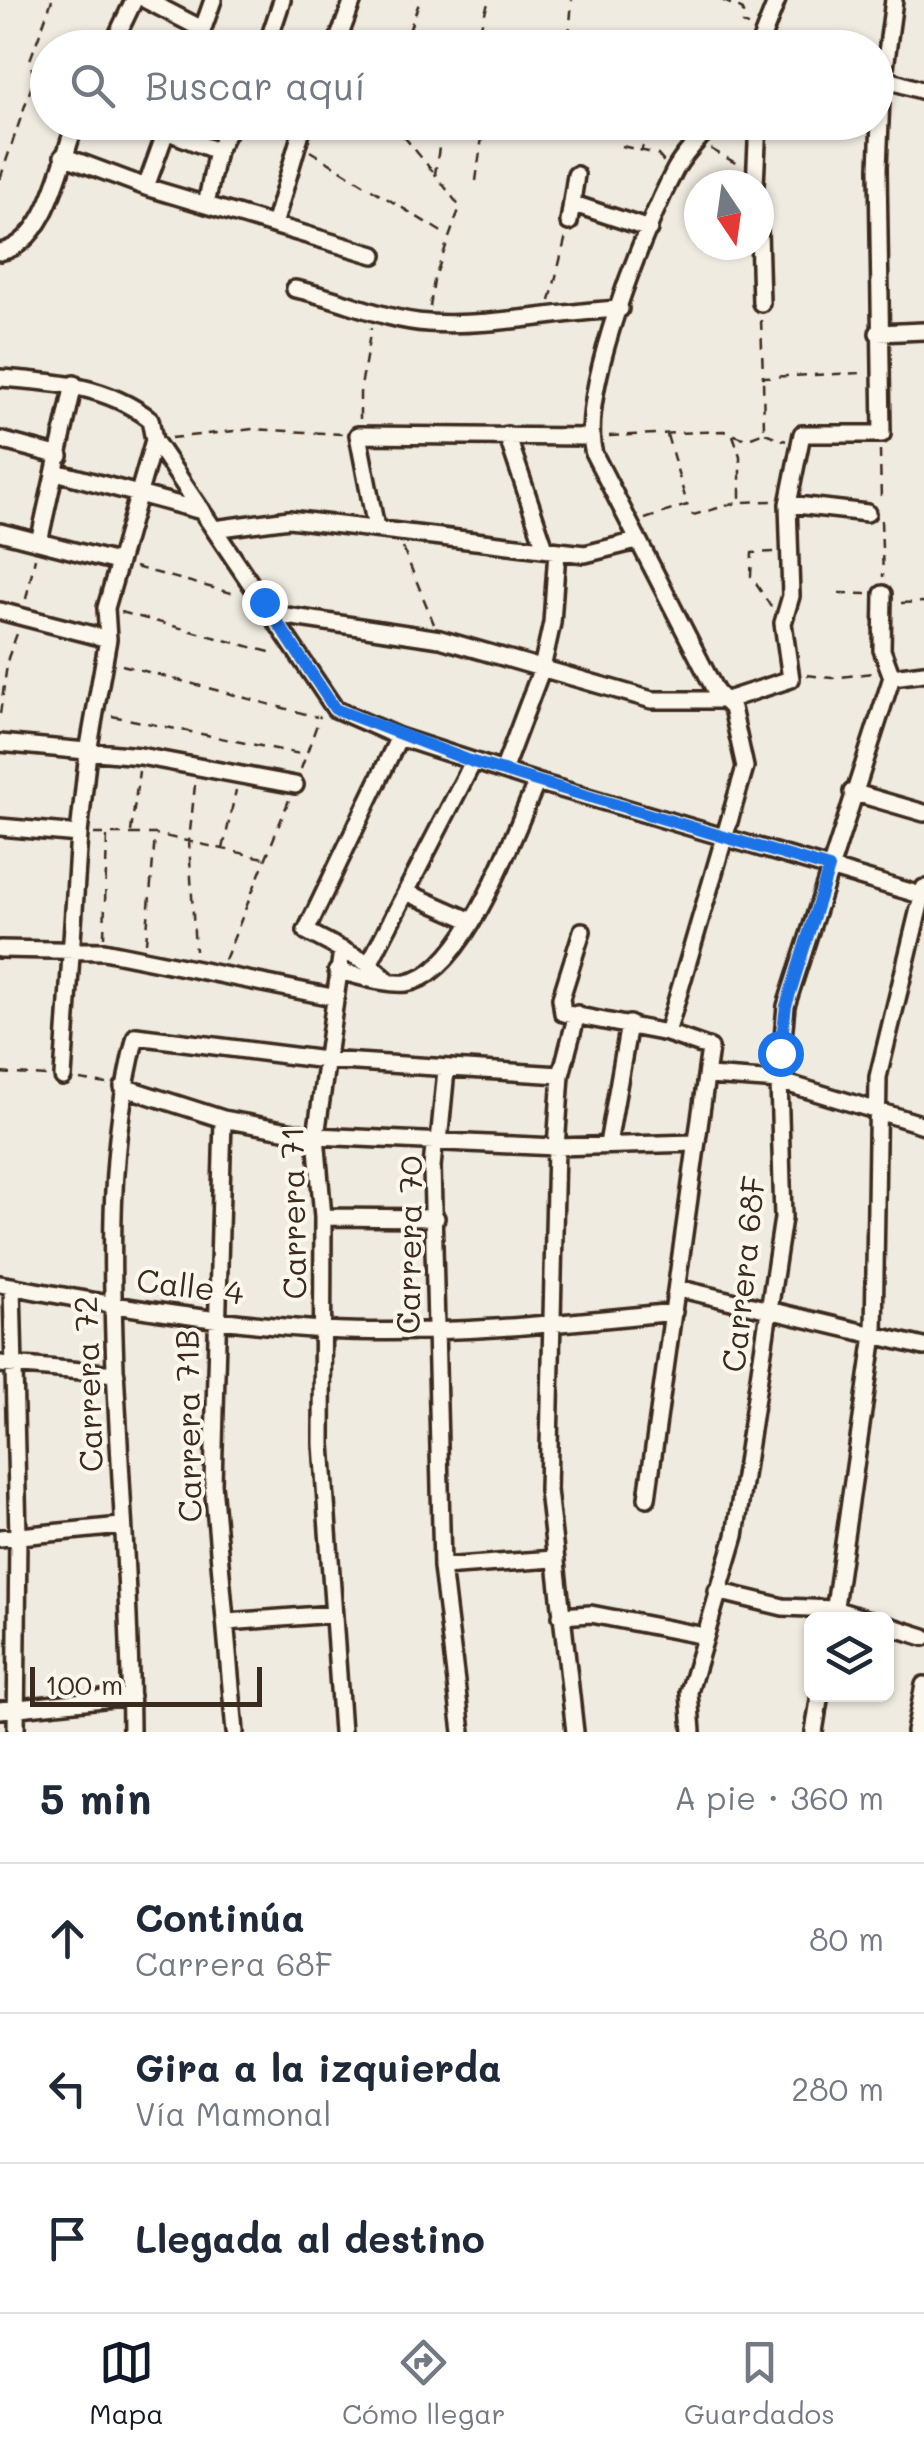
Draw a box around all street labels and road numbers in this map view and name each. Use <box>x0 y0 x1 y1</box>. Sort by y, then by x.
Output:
street label: Carrera 71 <box>269 1126 315 1300</box>
street label: Carrera 70 <box>385 1155 431 1335</box>
street label: Carrera 68F <box>711 1173 773 1374</box>
street label: Calle 4 <box>134 1258 246 1312</box>
street label: Carrera 72 <box>63 1295 111 1473</box>
street label: Carrera 71B <box>164 1329 210 1523</box>

